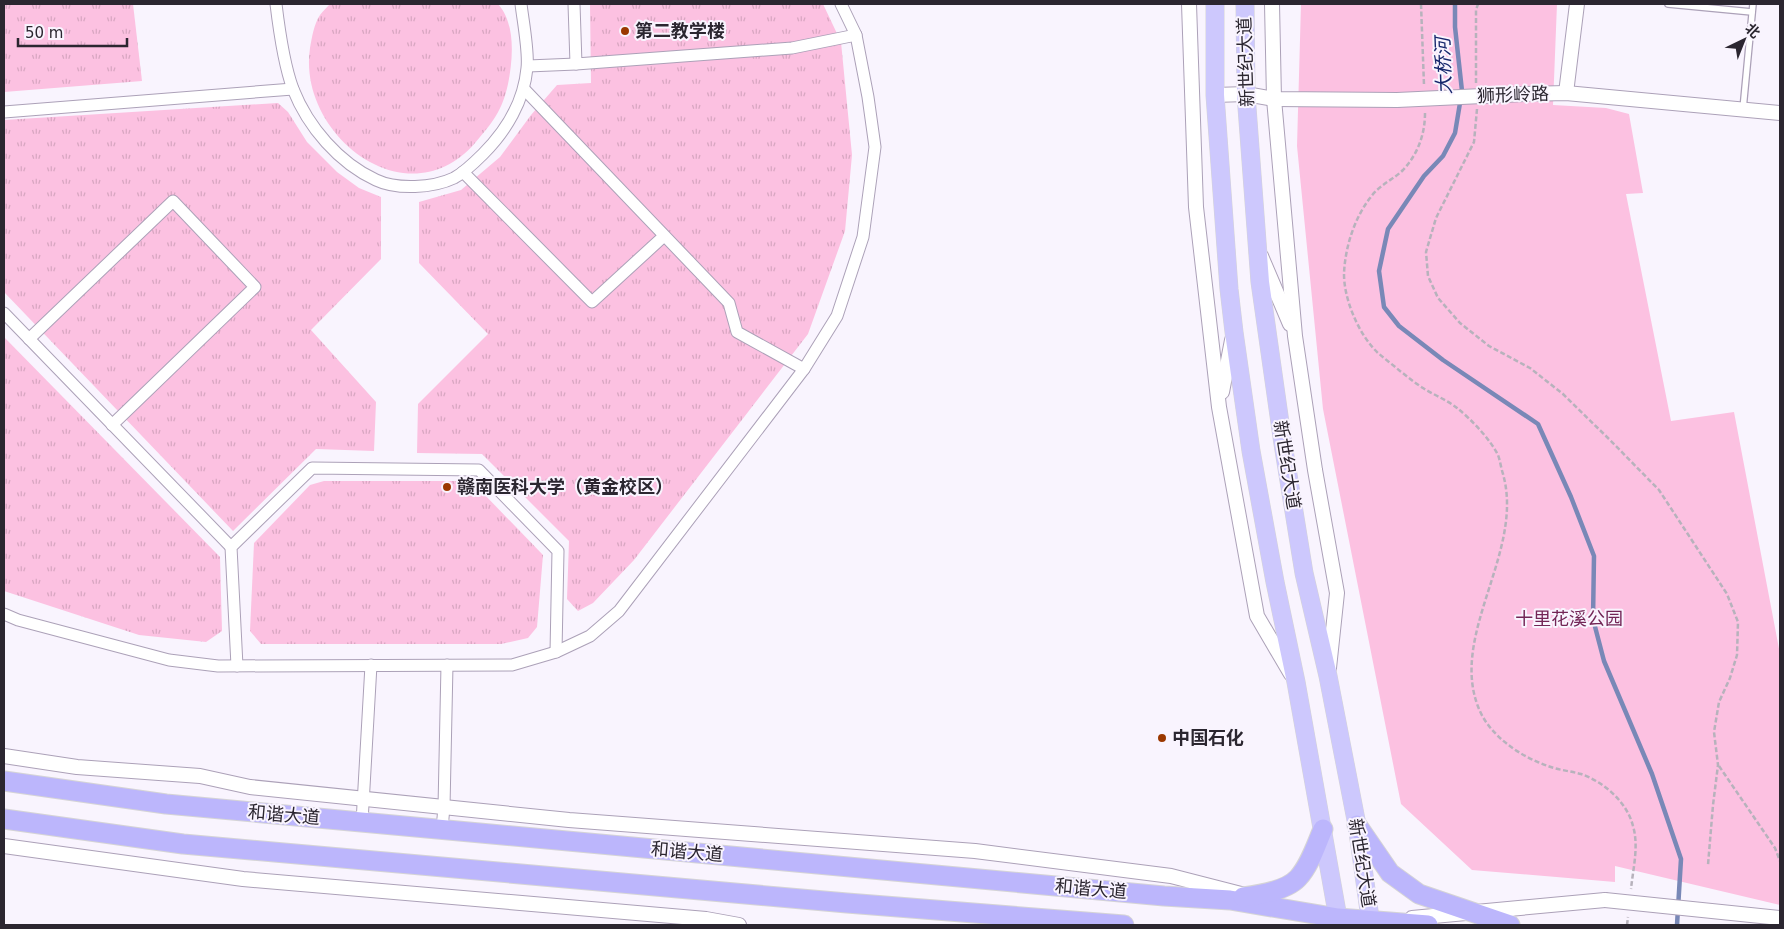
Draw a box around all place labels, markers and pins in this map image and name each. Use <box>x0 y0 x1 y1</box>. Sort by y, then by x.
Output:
place label: 第二教学楼 <box>635 20 725 41</box>
marker: 第二教学楼 <box>619 25 631 37</box>
place label: 赣南医科大学（黄金校区） <box>457 476 673 497</box>
marker: 赣南医科大学（黄金校区） <box>441 481 453 493</box>
place label: 中国石化 <box>1172 727 1244 748</box>
marker: 中国石化 <box>1156 732 1168 744</box>

